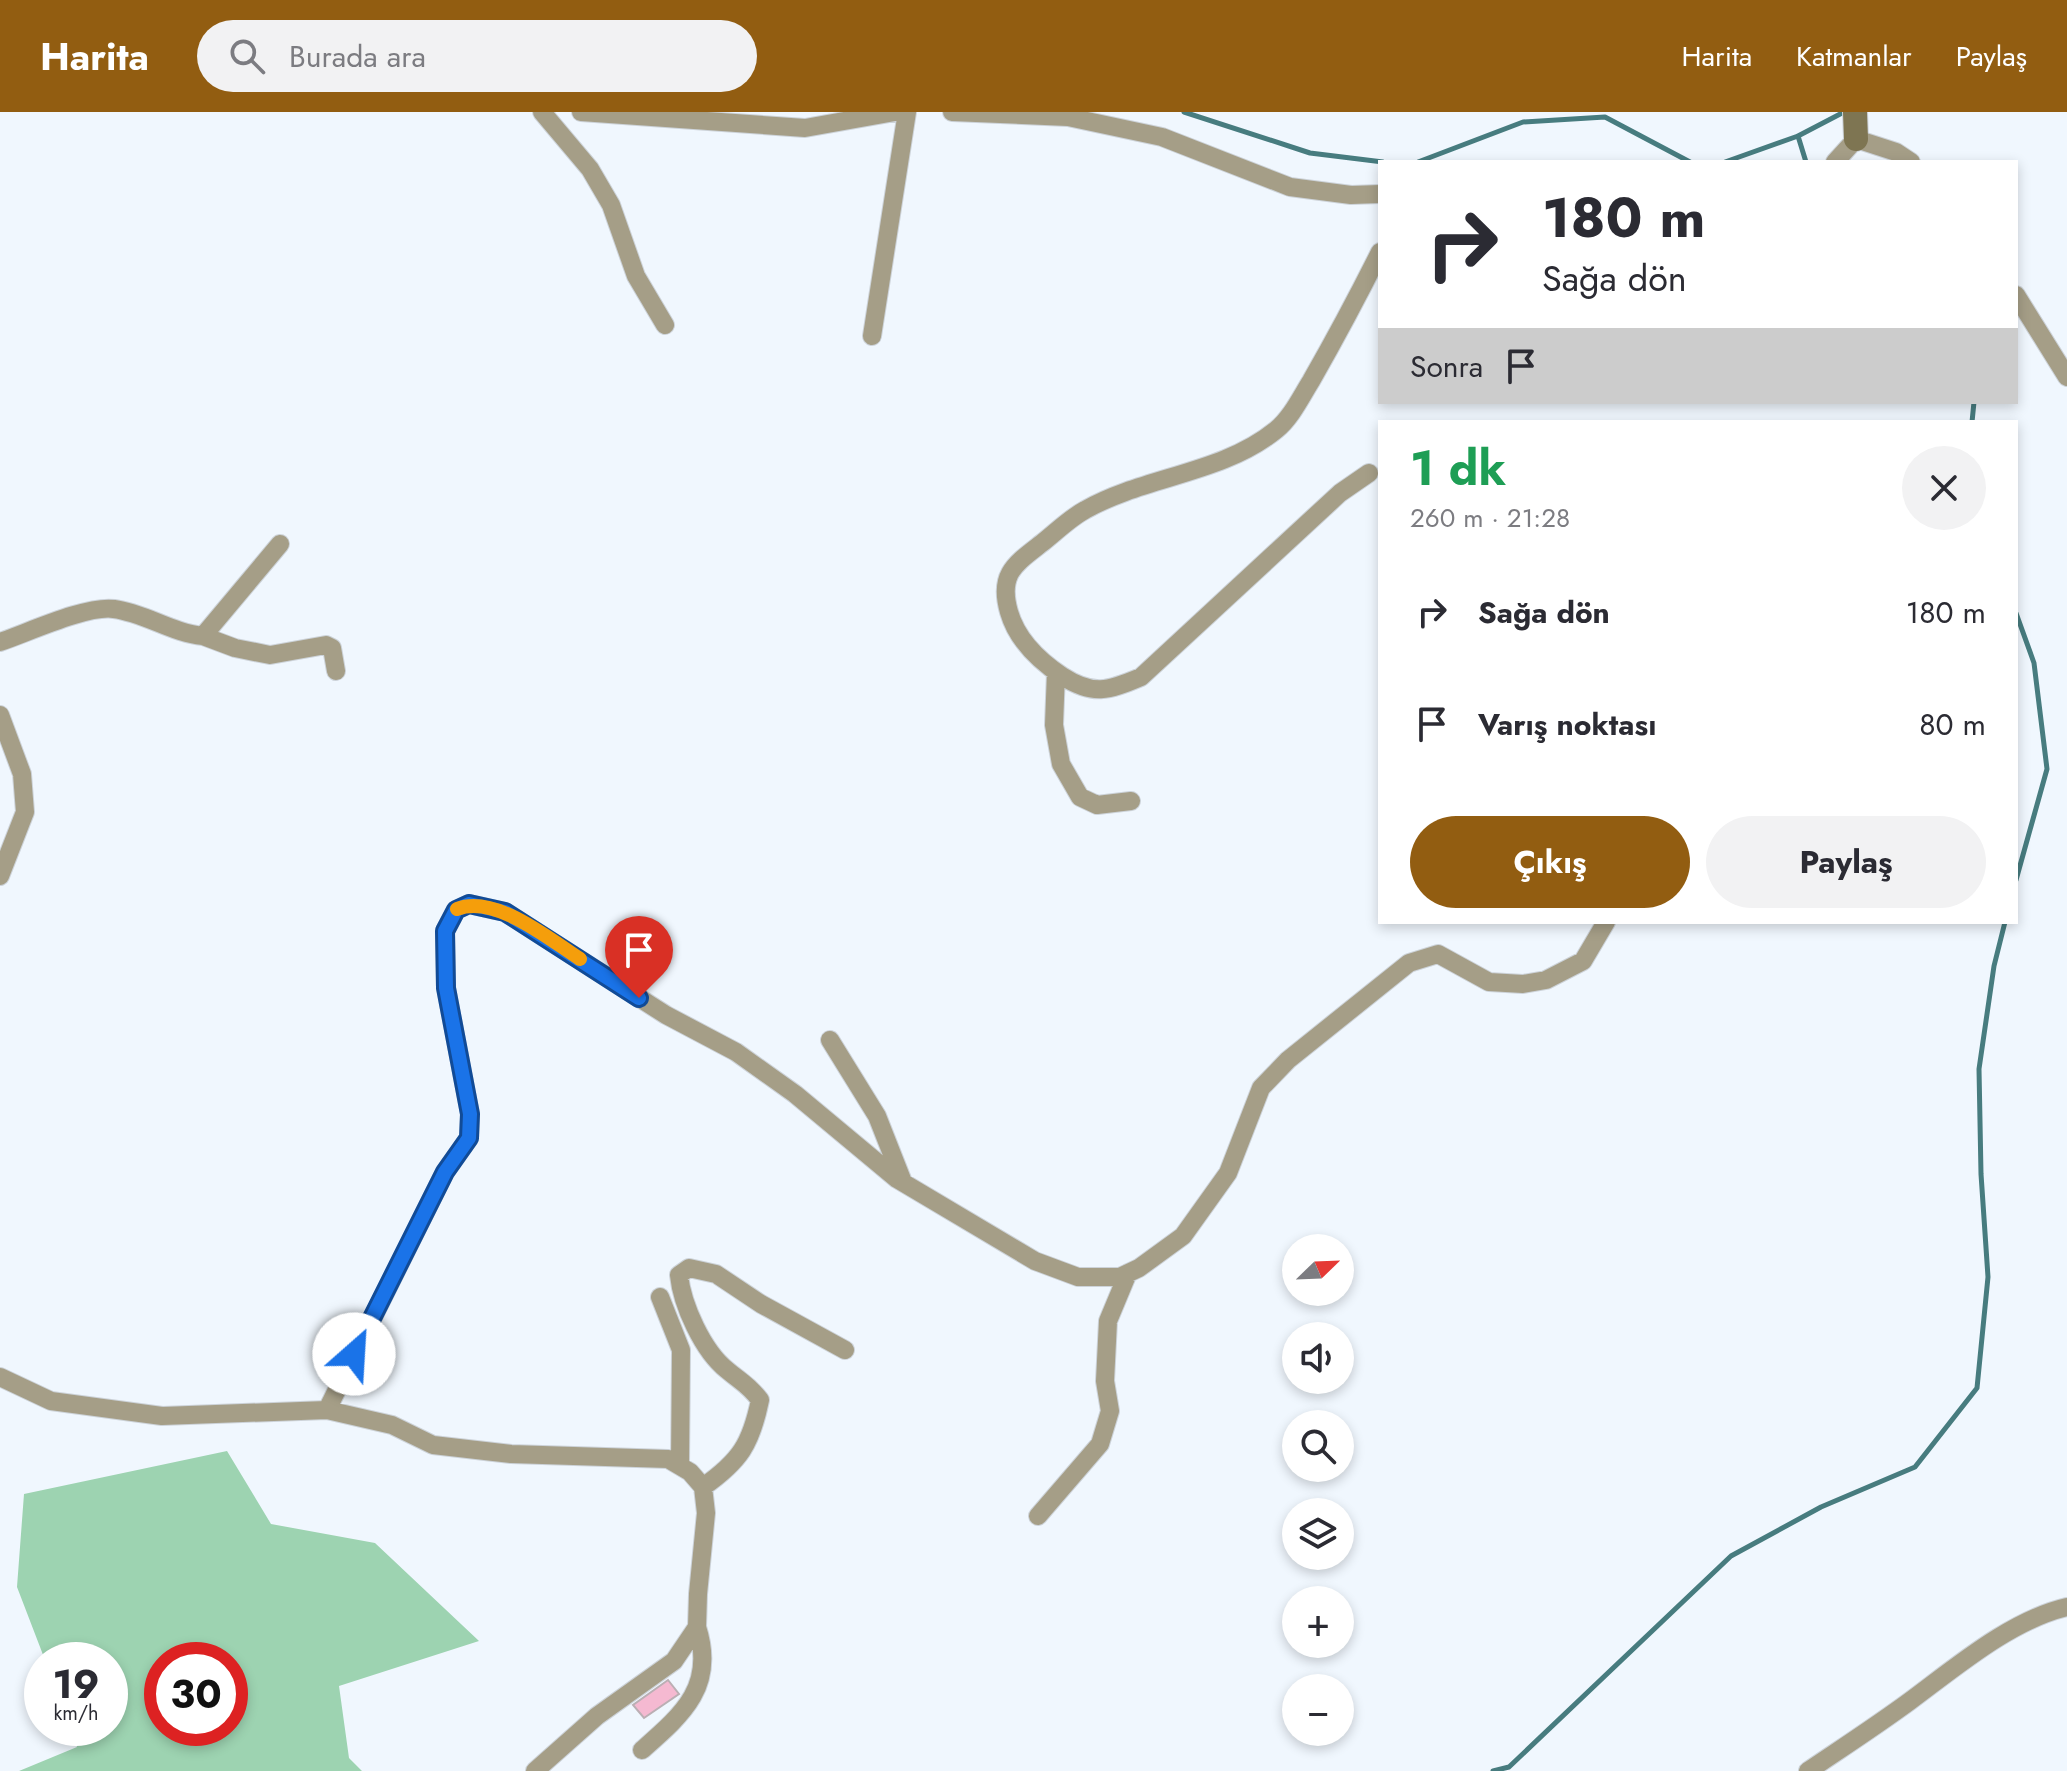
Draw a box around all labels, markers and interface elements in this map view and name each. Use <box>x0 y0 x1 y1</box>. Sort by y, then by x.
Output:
search box <box>197 20 757 92</box>
text: Harita <box>40 29 149 84</box>
icon: search <box>225 34 269 78</box>
text: Burada ara <box>289 35 426 78</box>
text: Harita <box>1682 36 1752 77</box>
text: Katmanlar <box>1796 36 1912 77</box>
text: Paylaş <box>1956 36 2027 77</box>
text: 180 m <box>1542 177 1705 258</box>
icon: right <box>1410 192 1514 296</box>
text: Sağa dön <box>1542 252 1687 304</box>
icon: arrive <box>1499 344 1543 388</box>
text: Sonra <box>1410 345 1483 388</box>
text: 1 dk <box>1410 434 1506 503</box>
button: close <box>1902 446 1986 530</box>
text: 260 m · 21:28 <box>1410 499 1570 537</box>
icon: right <box>1410 590 1454 634</box>
text: Sağa dön <box>1478 591 1610 634</box>
text: 180 m <box>1906 591 1986 634</box>
icon: arrive <box>1410 702 1454 746</box>
text: Varış noktası <box>1478 703 1656 746</box>
text: 80 m <box>1919 703 1986 746</box>
button: Çıkış <box>1410 816 1690 908</box>
button: Paylaş <box>1706 816 1986 908</box>
pin <box>605 916 673 998</box>
icon: arrive <box>617 928 661 972</box>
north arrow <box>1282 1234 1354 1306</box>
map controls <box>1282 1234 1354 1746</box>
position arrow <box>312 1312 396 1396</box>
button: sound <box>1282 1322 1354 1394</box>
button: search <box>1282 1410 1354 1482</box>
button: layers <box>1282 1498 1354 1570</box>
button: + <box>1282 1586 1354 1658</box>
speed limit sign: 30 <box>144 1642 248 1746</box>
text: 19 <box>52 1655 100 1713</box>
button: − <box>1282 1674 1354 1746</box>
text: km/h <box>53 1699 99 1728</box>

